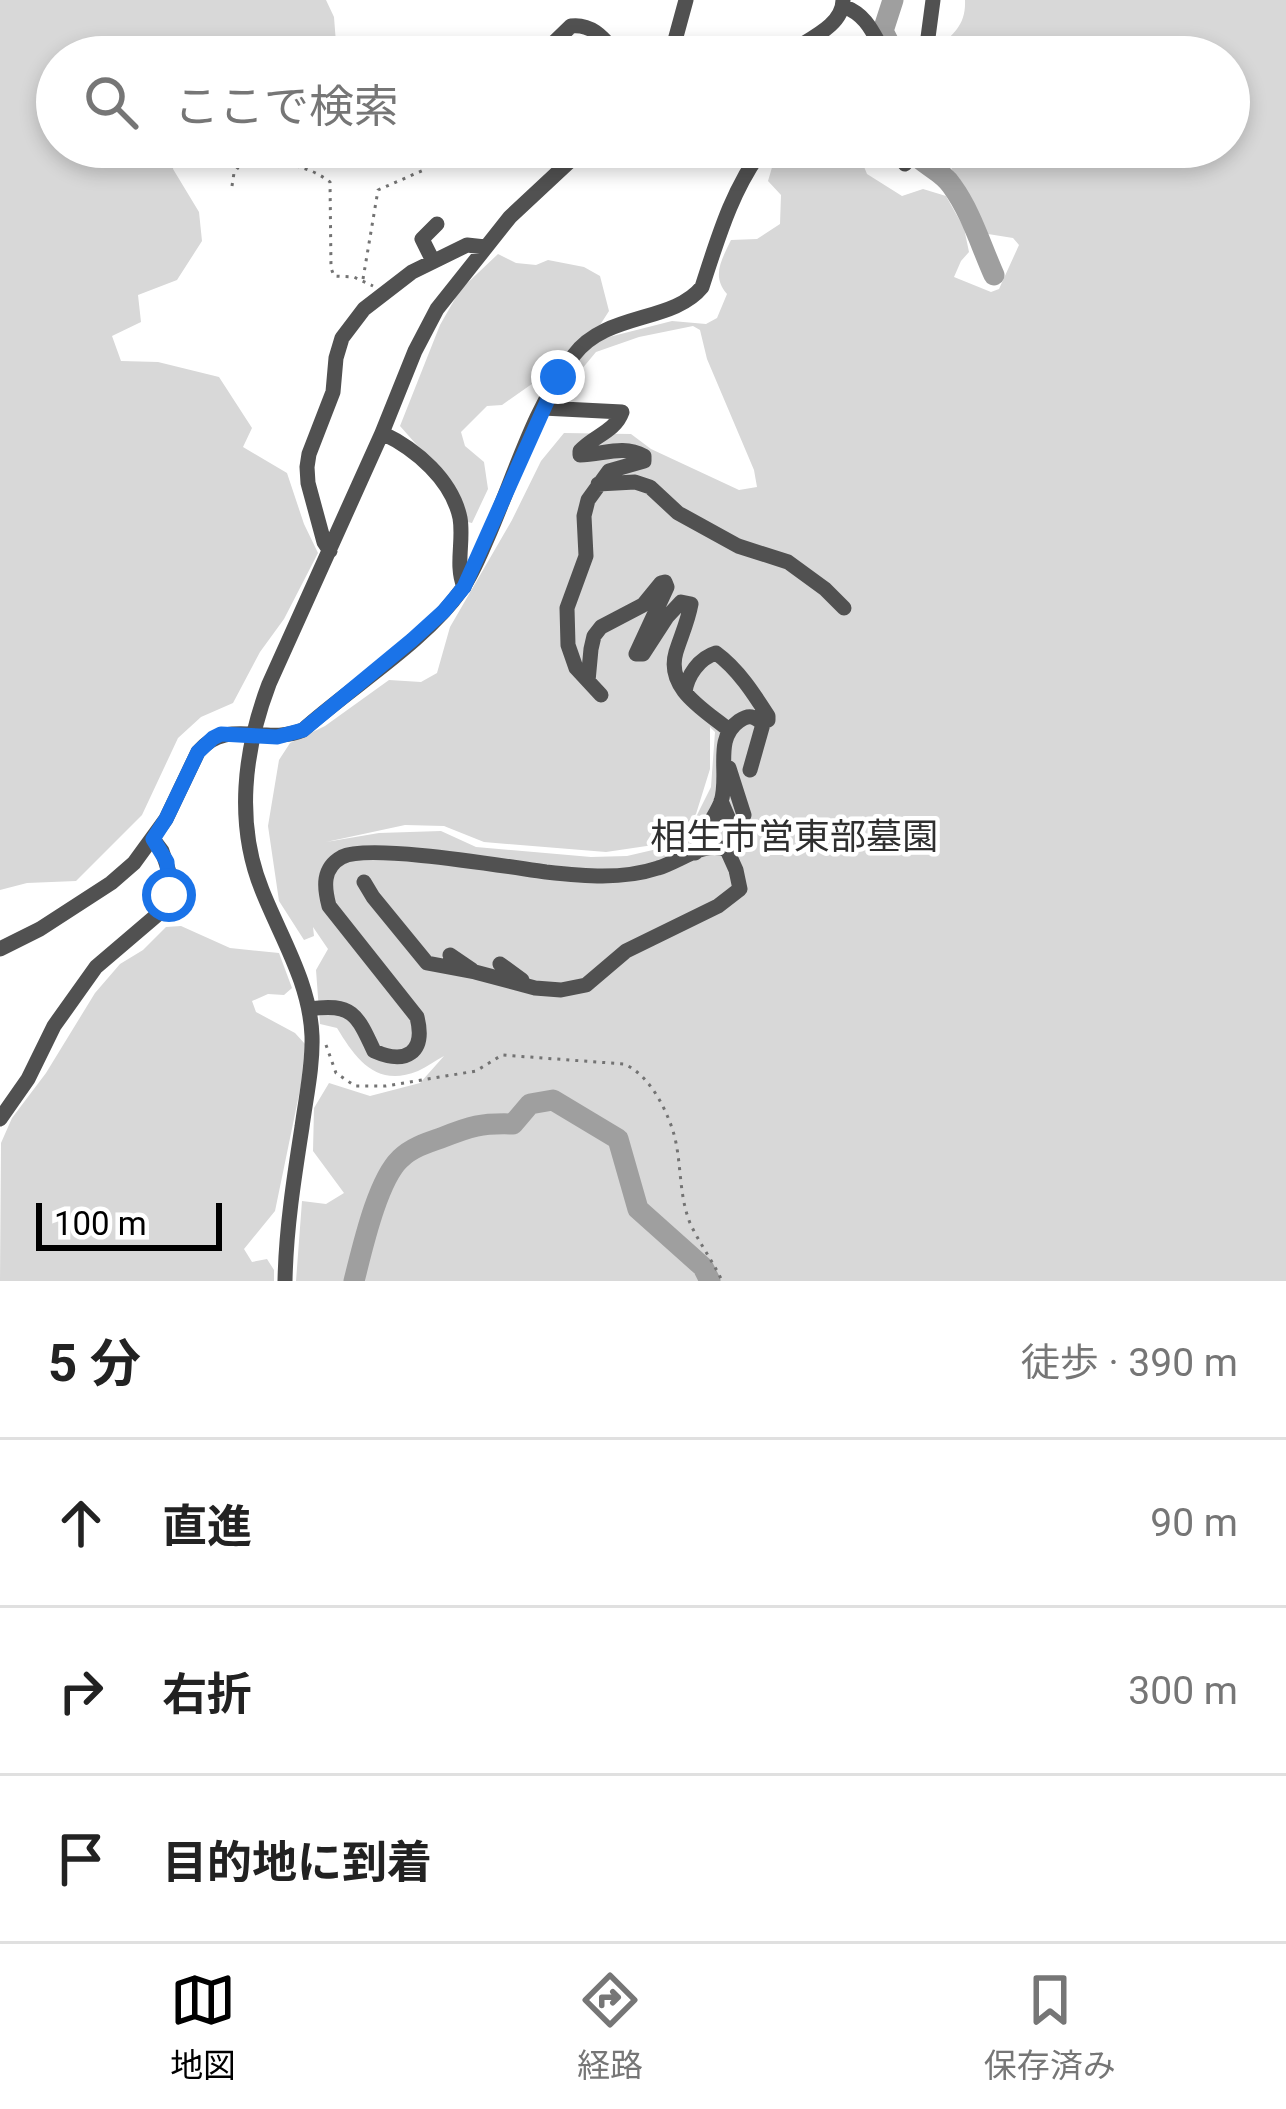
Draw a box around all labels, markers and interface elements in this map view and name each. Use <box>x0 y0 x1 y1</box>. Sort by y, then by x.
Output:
search box <box>36 36 1250 168</box>
icon: search <box>78 69 144 135</box>
text: ここで検索 <box>174 80 399 133</box>
route end <box>531 350 585 404</box>
park label: 相生市営東部墓園 <box>650 816 938 858</box>
route start <box>142 868 196 922</box>
scale bar <box>36 1197 222 1250</box>
text: 100 m <box>54 1204 147 1243</box>
text: 5 分 <box>48 1334 141 1393</box>
text: 徒歩 · 390 m <box>1021 1340 1238 1386</box>
icon: ahead <box>48 1490 114 1556</box>
text: 直進 <box>162 1500 252 1553</box>
text: 90 m <box>1150 1500 1238 1546</box>
icon: right <box>48 1658 114 1724</box>
text: 右折 <box>162 1668 252 1721</box>
text: 300 m <box>1128 1668 1238 1714</box>
icon: arrive <box>48 1826 114 1892</box>
text: 目的地に到着 <box>162 1836 432 1889</box>
tab: 地図 <box>170 1967 236 2087</box>
tab: 経路 <box>577 1967 643 2087</box>
tab: 保存済み <box>984 1967 1116 2087</box>

